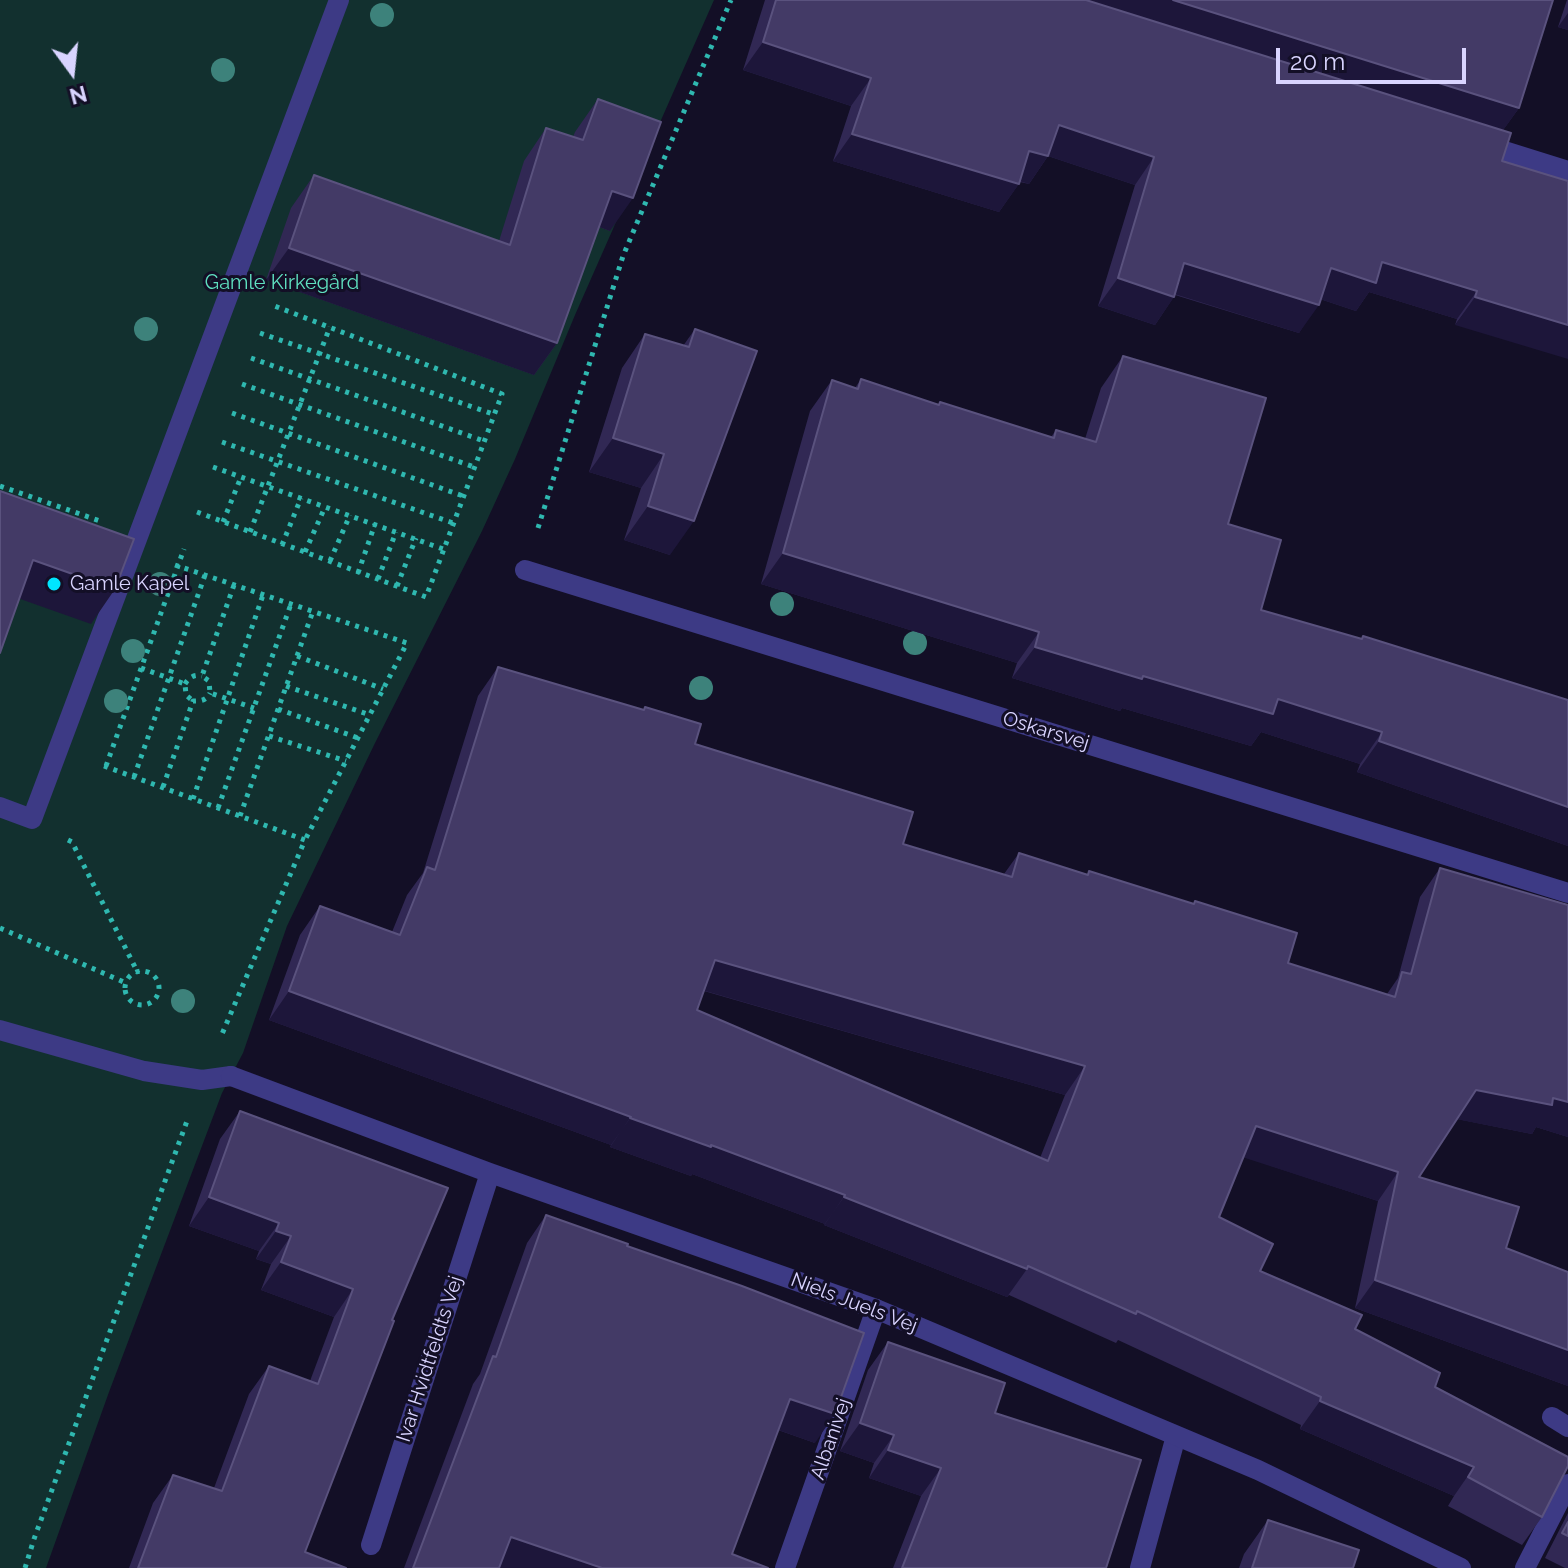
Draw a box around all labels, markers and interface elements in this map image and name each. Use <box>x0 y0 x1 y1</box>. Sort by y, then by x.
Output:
north arrow <box>32 32 112 112</box>
scale bar <box>1280 32 1470 82</box>
text: 20 m <box>1290 47 1345 76</box>
text: N <box>67 80 90 110</box>
park label: Gamle Kirkegård <box>205 271 359 295</box>
place label: Gamle Kapel <box>70 572 189 596</box>
marker: Gamle Kapel <box>45 575 63 593</box>
street label: Oskarsvej <box>1000 706 1092 756</box>
street label: Niels Juels Vej <box>787 1268 921 1338</box>
street label: Ivar Hvidtfeldts Vej <box>392 1273 468 1445</box>
street label: Albanivej <box>806 1395 856 1483</box>

